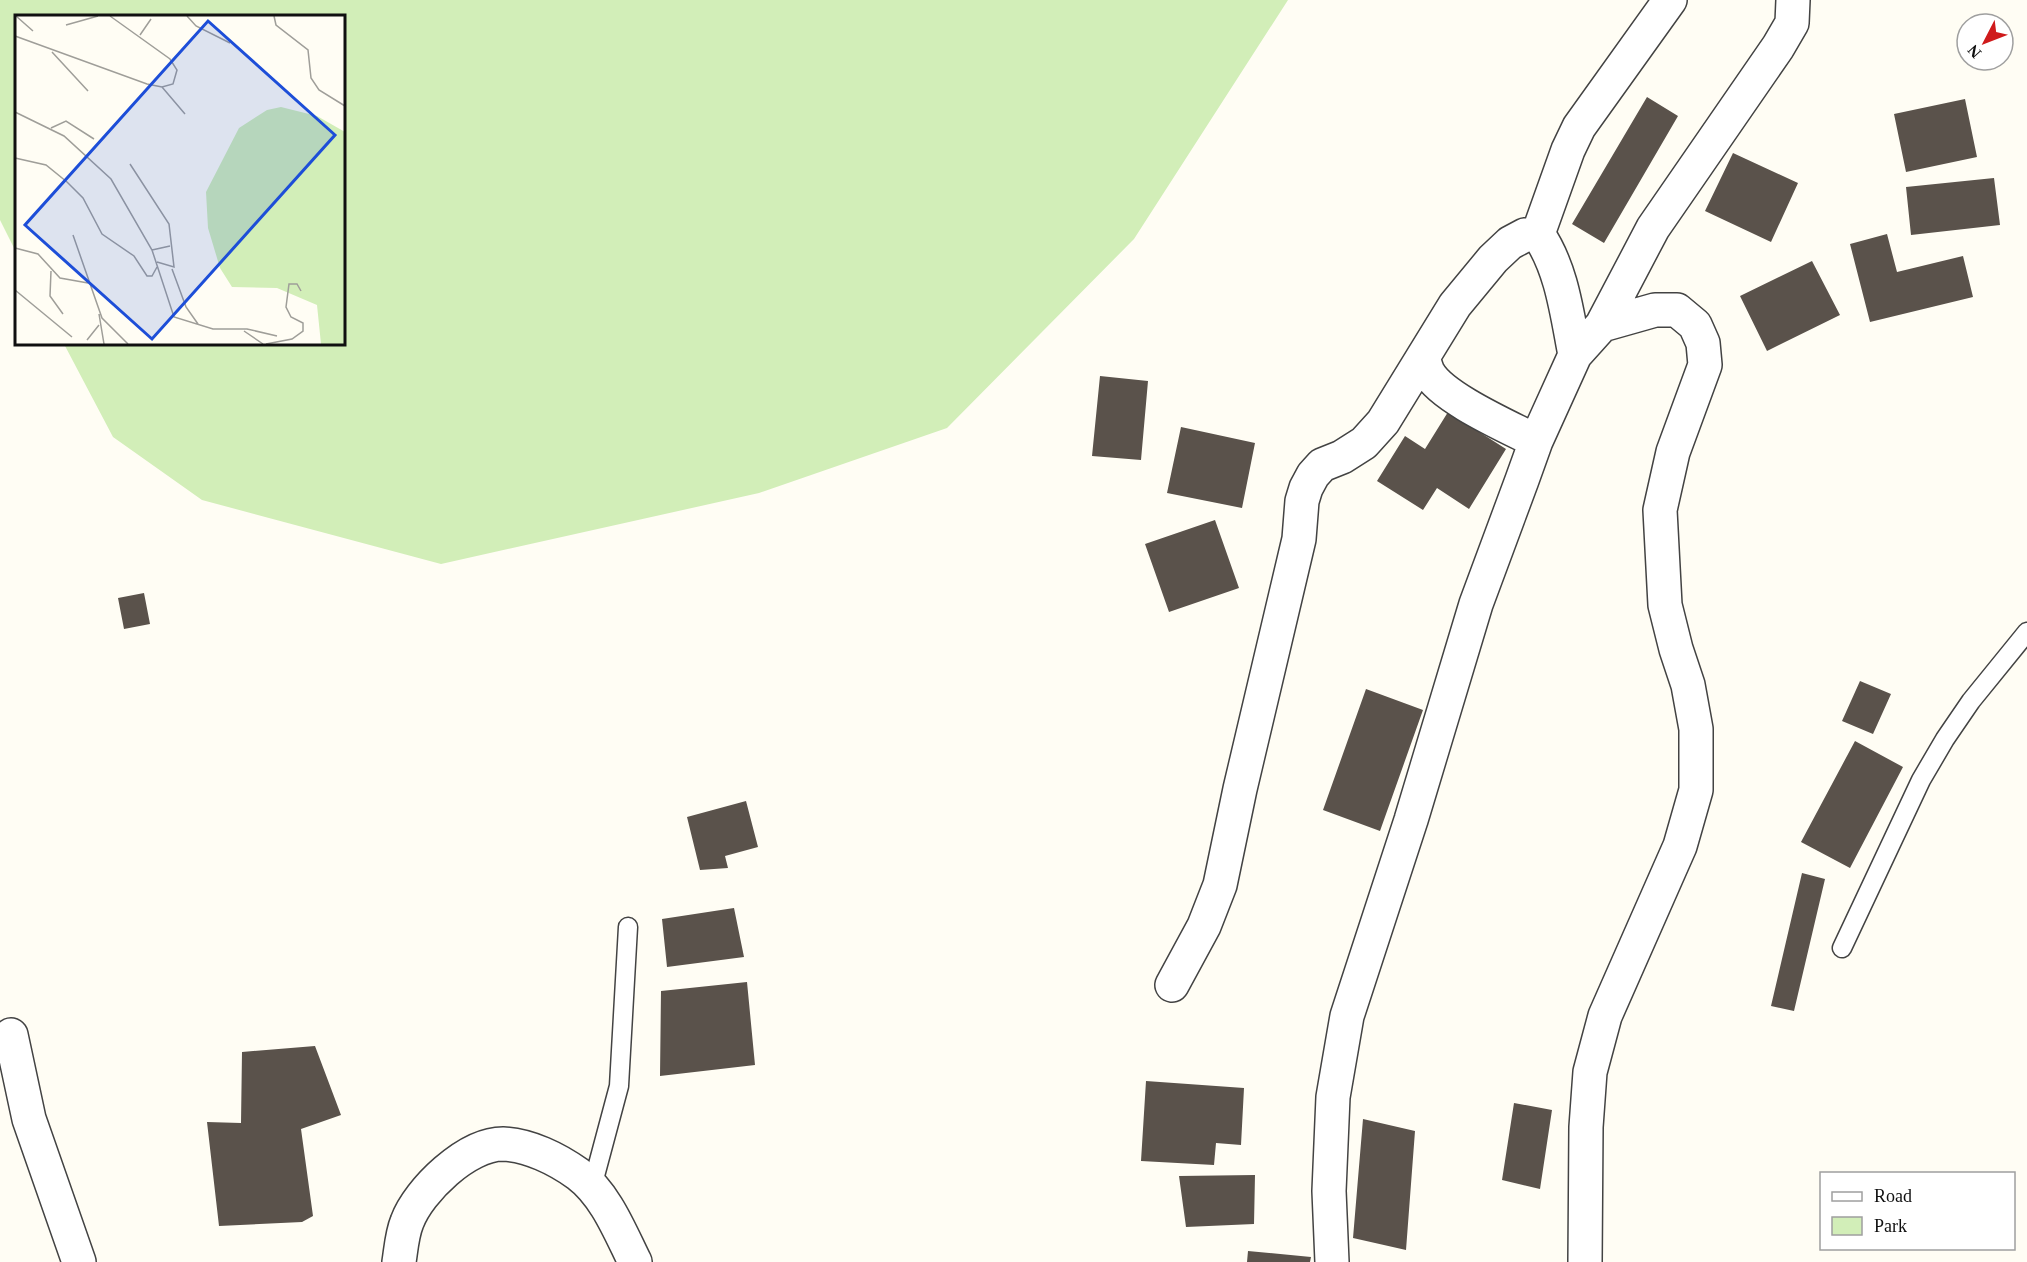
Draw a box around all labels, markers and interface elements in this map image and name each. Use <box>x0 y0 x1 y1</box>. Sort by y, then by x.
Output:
north arrow <box>1955 12 2015 72</box>
inset map <box>15 15 345 345</box>
text: N <box>1964 41 1984 62</box>
legend <box>1820 1172 2015 1250</box>
text: Road <box>1874 1186 1912 1206</box>
text: Park <box>1874 1216 1907 1236</box>

